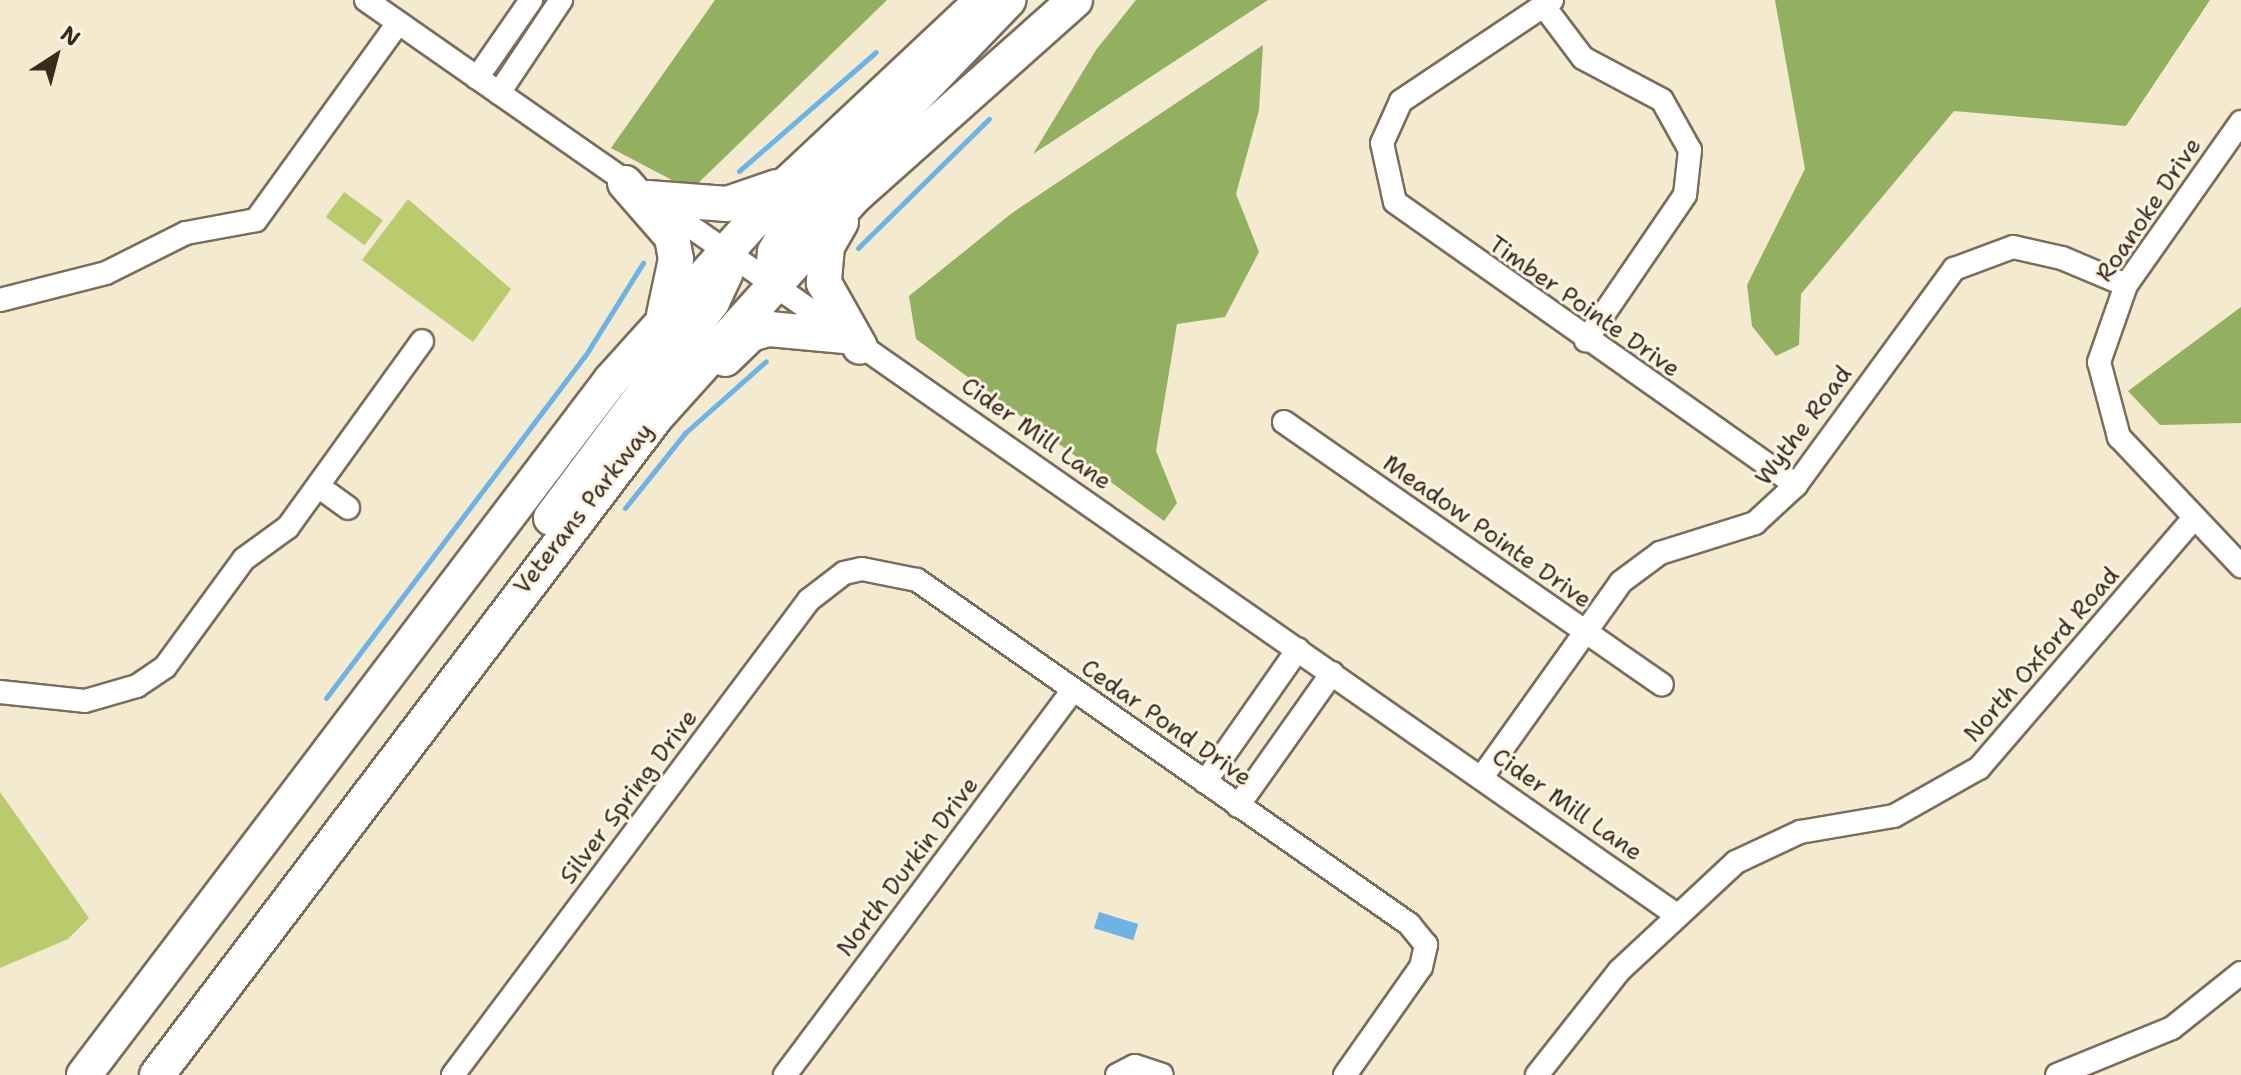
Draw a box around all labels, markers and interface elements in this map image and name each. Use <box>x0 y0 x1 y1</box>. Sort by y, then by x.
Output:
north arrow <box>16 16 96 96</box>
text: N <box>55 19 86 53</box>
street label: Roanoke Drive <box>2090 132 2208 288</box>
street label: Timber Pointe Drive <box>1483 230 1685 384</box>
street label: Wythe Road <box>1750 360 1858 492</box>
street label: Cider Mill Lane <box>955 371 1117 497</box>
street label: Veterans Parkway <box>508 417 660 601</box>
street label: Meadow Pointe Drive <box>1377 449 1597 615</box>
street label: North Oxford Road <box>1958 562 2126 748</box>
street label: Cedar Pond Drive <box>1075 653 1257 793</box>
street label: Silver Spring Drive <box>554 704 704 890</box>
street label: Cider Mill Lane <box>1486 742 1648 868</box>
street label: North Durkin Drive <box>831 771 985 963</box>

